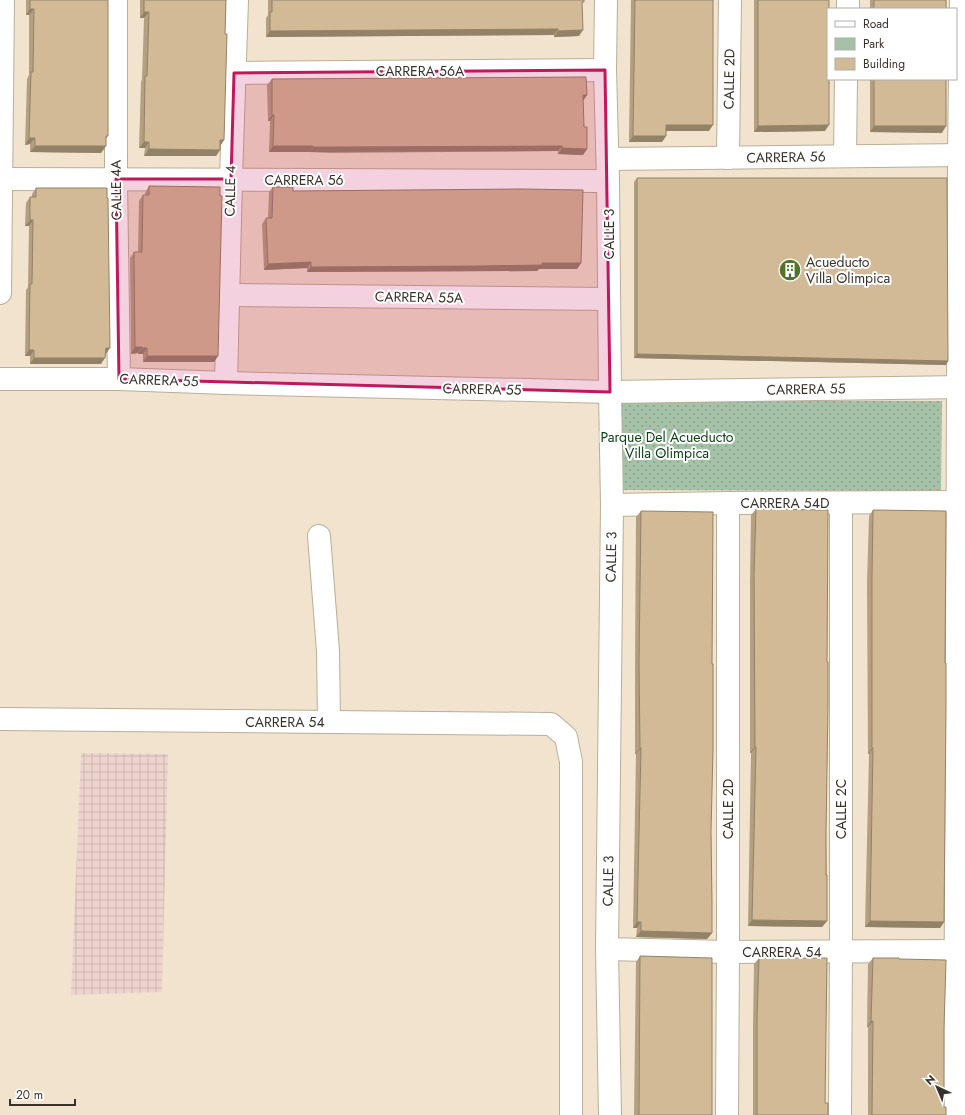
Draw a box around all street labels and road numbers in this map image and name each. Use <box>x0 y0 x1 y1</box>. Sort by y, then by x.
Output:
street label: CALLE 2D <box>718 49 740 109</box>
street label: CARRERA 56A <box>376 61 465 81</box>
street label: CARRERA 56 <box>746 146 826 168</box>
street label: CALLE 4A <box>105 159 127 220</box>
street label: CALLE 4 <box>220 165 240 217</box>
street label: CARRERA 56 <box>264 170 344 190</box>
street label: CALLE 3 <box>599 208 619 259</box>
street label: CARRERA 55A <box>375 286 464 308</box>
street label: CARRERA 55 <box>119 369 199 391</box>
street label: CARRERA 55 <box>442 378 522 400</box>
street label: CARRERA 55 <box>766 378 846 400</box>
street label: CARRERA 54D <box>741 493 829 513</box>
street label: CALLE 3 <box>601 531 621 583</box>
street label: CARRERA 54 <box>245 712 325 732</box>
street label: CALLE 2D <box>718 779 738 839</box>
street label: CALLE 2C <box>831 779 851 839</box>
street label: CALLE 3 <box>598 855 618 907</box>
street label: CARRERA 54 <box>742 942 822 962</box>

